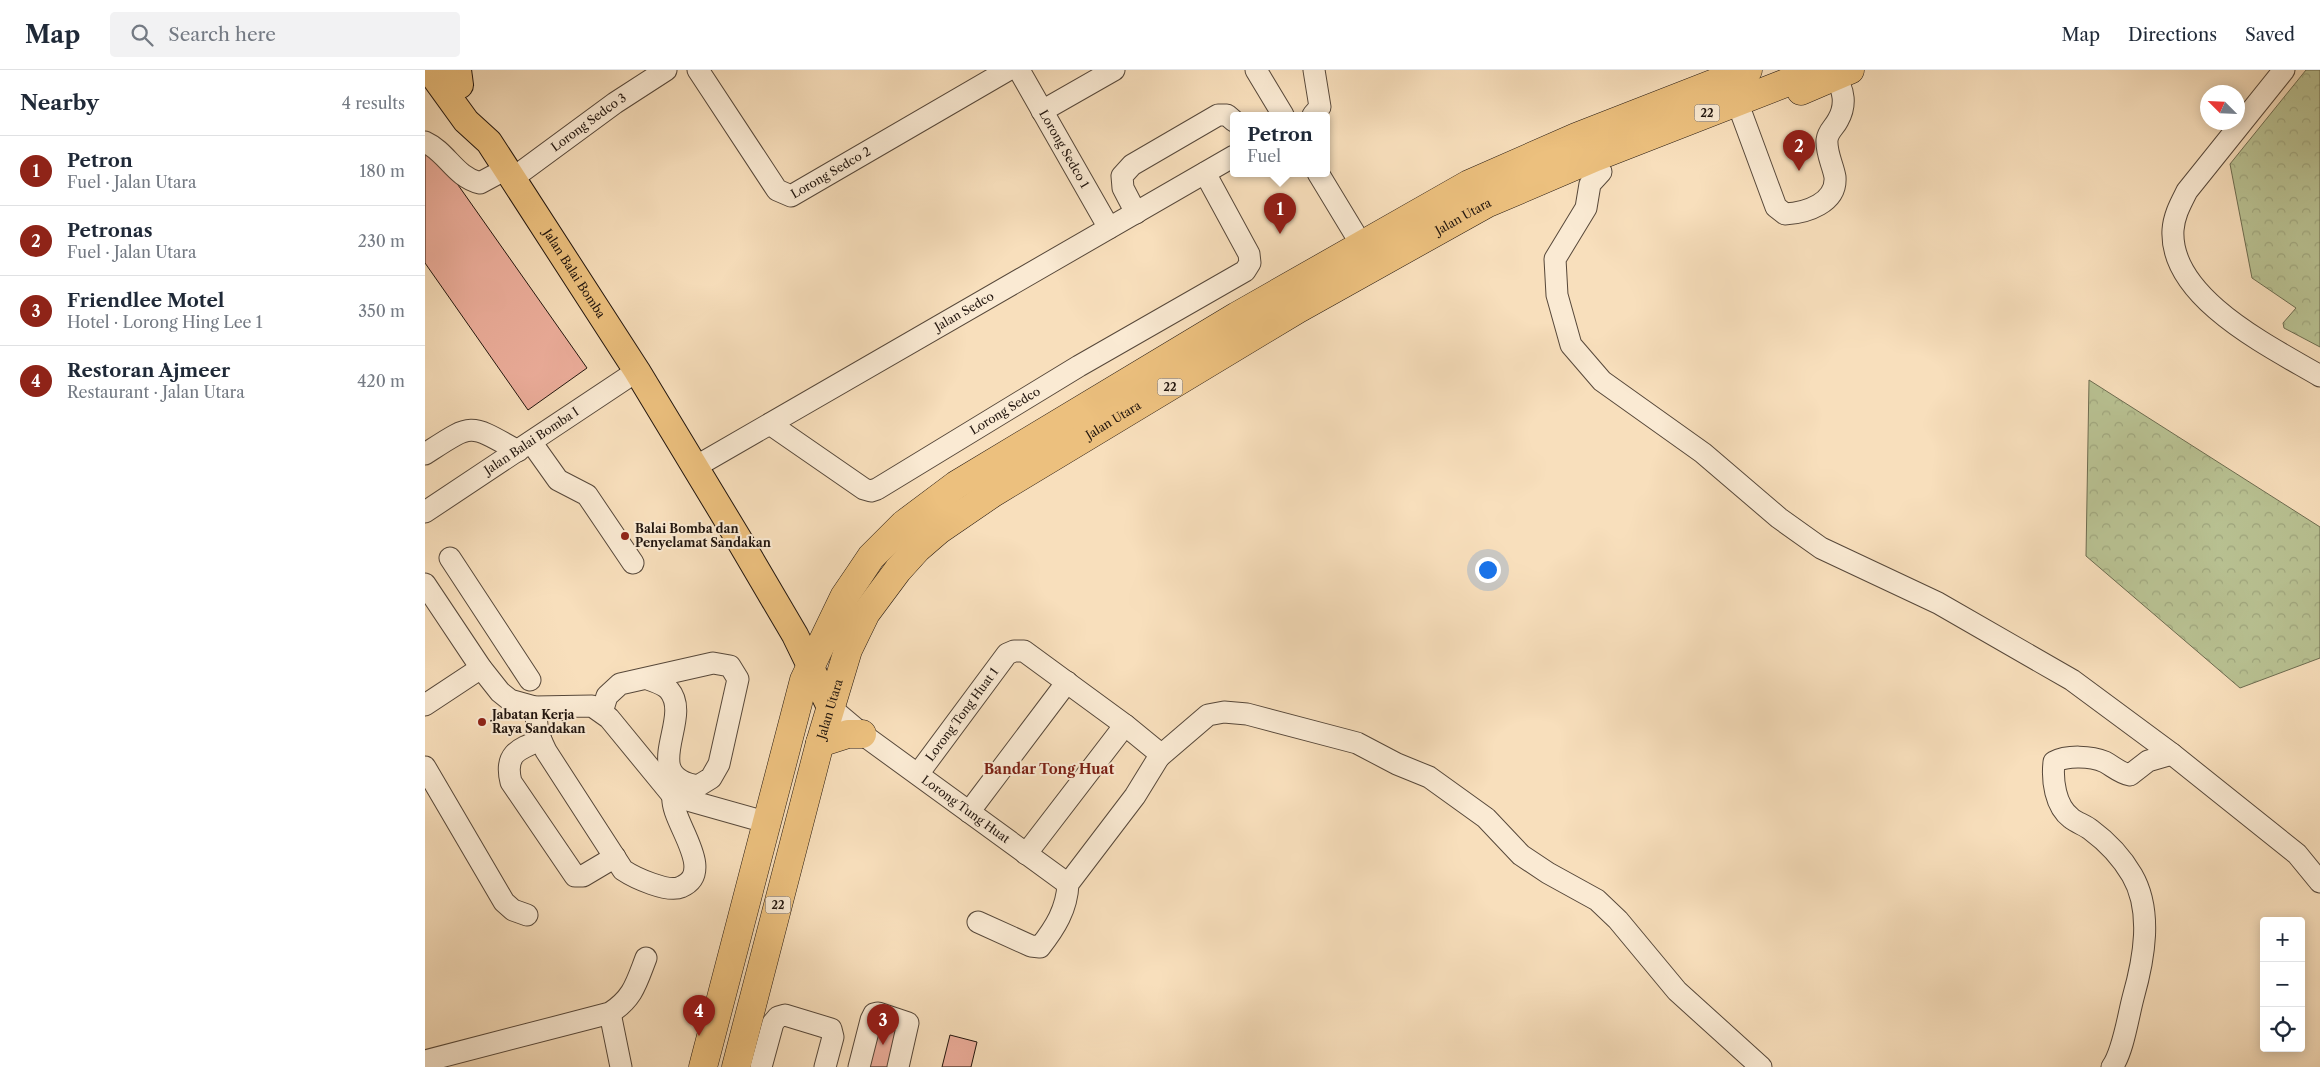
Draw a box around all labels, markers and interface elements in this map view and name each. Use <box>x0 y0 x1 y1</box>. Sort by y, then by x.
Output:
search box <box>110 12 460 57</box>
text: Map <box>25 20 80 49</box>
icon: search <box>128 21 156 49</box>
text: Search here <box>168 23 276 46</box>
text: Map <box>2061 24 2100 46</box>
text: Directions <box>2128 24 2217 46</box>
text: Saved <box>2245 24 2295 46</box>
north arrow <box>2200 85 2245 130</box>
text: Nearby <box>20 90 99 115</box>
street label: Lorong Sedco 3 <box>548 90 629 154</box>
text: 4 results <box>342 93 405 113</box>
road number: 22 <box>1695 104 1719 122</box>
street label: Lorong Sedco 1 <box>1036 107 1093 191</box>
popup <box>1230 112 1330 177</box>
text: Petron <box>1247 123 1313 146</box>
pin: 2 <box>1783 130 1815 171</box>
street label: Lorong Sedco 2 <box>788 143 873 201</box>
text: Fuel <box>1247 146 1281 166</box>
text: Petron <box>67 149 133 172</box>
text: 1 <box>32 161 40 181</box>
text: 180 m <box>359 161 405 181</box>
text: Fuel · Jalan Utara <box>67 172 196 192</box>
pin: 1 <box>1264 193 1296 234</box>
street label: Jalan Utara <box>1431 194 1494 239</box>
text: Petronas <box>67 219 153 242</box>
street label: Jalan Balai Bomba <box>539 224 609 321</box>
text: 2 <box>31 231 41 251</box>
text: 230 m <box>358 231 405 251</box>
text: Fuel · Jalan Utara <box>67 242 196 262</box>
street label: Jalan Sedco <box>930 288 996 335</box>
text: Friendlee Motel <box>67 289 224 312</box>
text: 3 <box>31 301 41 321</box>
text: 350 m <box>358 301 405 321</box>
text: Hotel · Lorong Hing Lee 1 <box>67 312 263 332</box>
text: Restoran Ajmeer <box>67 359 230 382</box>
text: 4 <box>31 371 41 391</box>
text: 420 m <box>357 371 405 391</box>
road number: 22 <box>1157 378 1183 396</box>
text: Restaurant · Jalan Utara <box>67 382 245 402</box>
street label: Lorong Sedco <box>967 383 1043 438</box>
street label: Jalan Utara <box>1081 397 1144 443</box>
street label: Jalan Balai Bomba I <box>479 404 582 479</box>
place label: Balai Bomba dan Penyelamat Sandakan <box>635 521 772 550</box>
marker: Balai Bomba dan Penyelamat Sandakan <box>619 530 631 542</box>
your location <box>1475 557 1501 583</box>
street label: Lorong Tong Huat 1 <box>922 664 1001 764</box>
street label: Jalan Utara <box>813 677 846 743</box>
place label: Jabatan Kerja Raya Sandakan <box>490 707 586 736</box>
marker: Jabatan Kerja Raya Sandakan <box>476 716 488 728</box>
district label: Bandar Tong Huat <box>984 760 1115 778</box>
street label: Lorong Tung Huat <box>919 772 1013 847</box>
road number: 22 <box>765 896 791 914</box>
map controls <box>2260 917 2305 1052</box>
button: + <box>2260 917 2305 962</box>
button: − <box>2260 962 2305 1007</box>
pin: 4 <box>683 995 715 1036</box>
pin: 3 <box>867 1004 899 1045</box>
button: locate <box>2260 1007 2305 1052</box>

